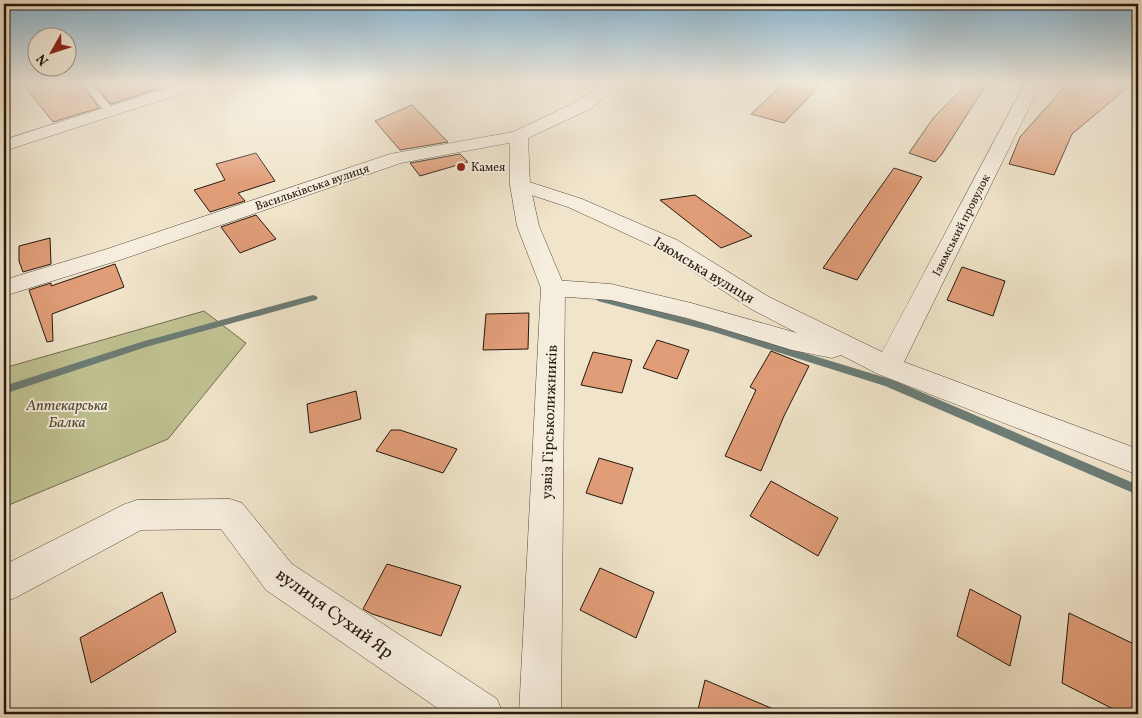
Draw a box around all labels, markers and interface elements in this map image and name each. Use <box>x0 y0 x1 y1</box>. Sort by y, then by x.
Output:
north arrow <box>28 28 78 78</box>
text: N <box>32 49 54 69</box>
place label: Камея <box>471 160 505 176</box>
street label: Васильківська вулиця <box>253 161 372 215</box>
marker: Камея <box>455 161 467 173</box>
street label: Ізюмський провулок <box>929 171 995 279</box>
street label: Ізюмська вулиця <box>649 233 758 310</box>
street label: узвіз Гірськолижників <box>537 344 564 500</box>
park label: Аптекарська Балка <box>25 396 108 434</box>
street label: вулиця Сухий Яр <box>270 563 398 666</box>

